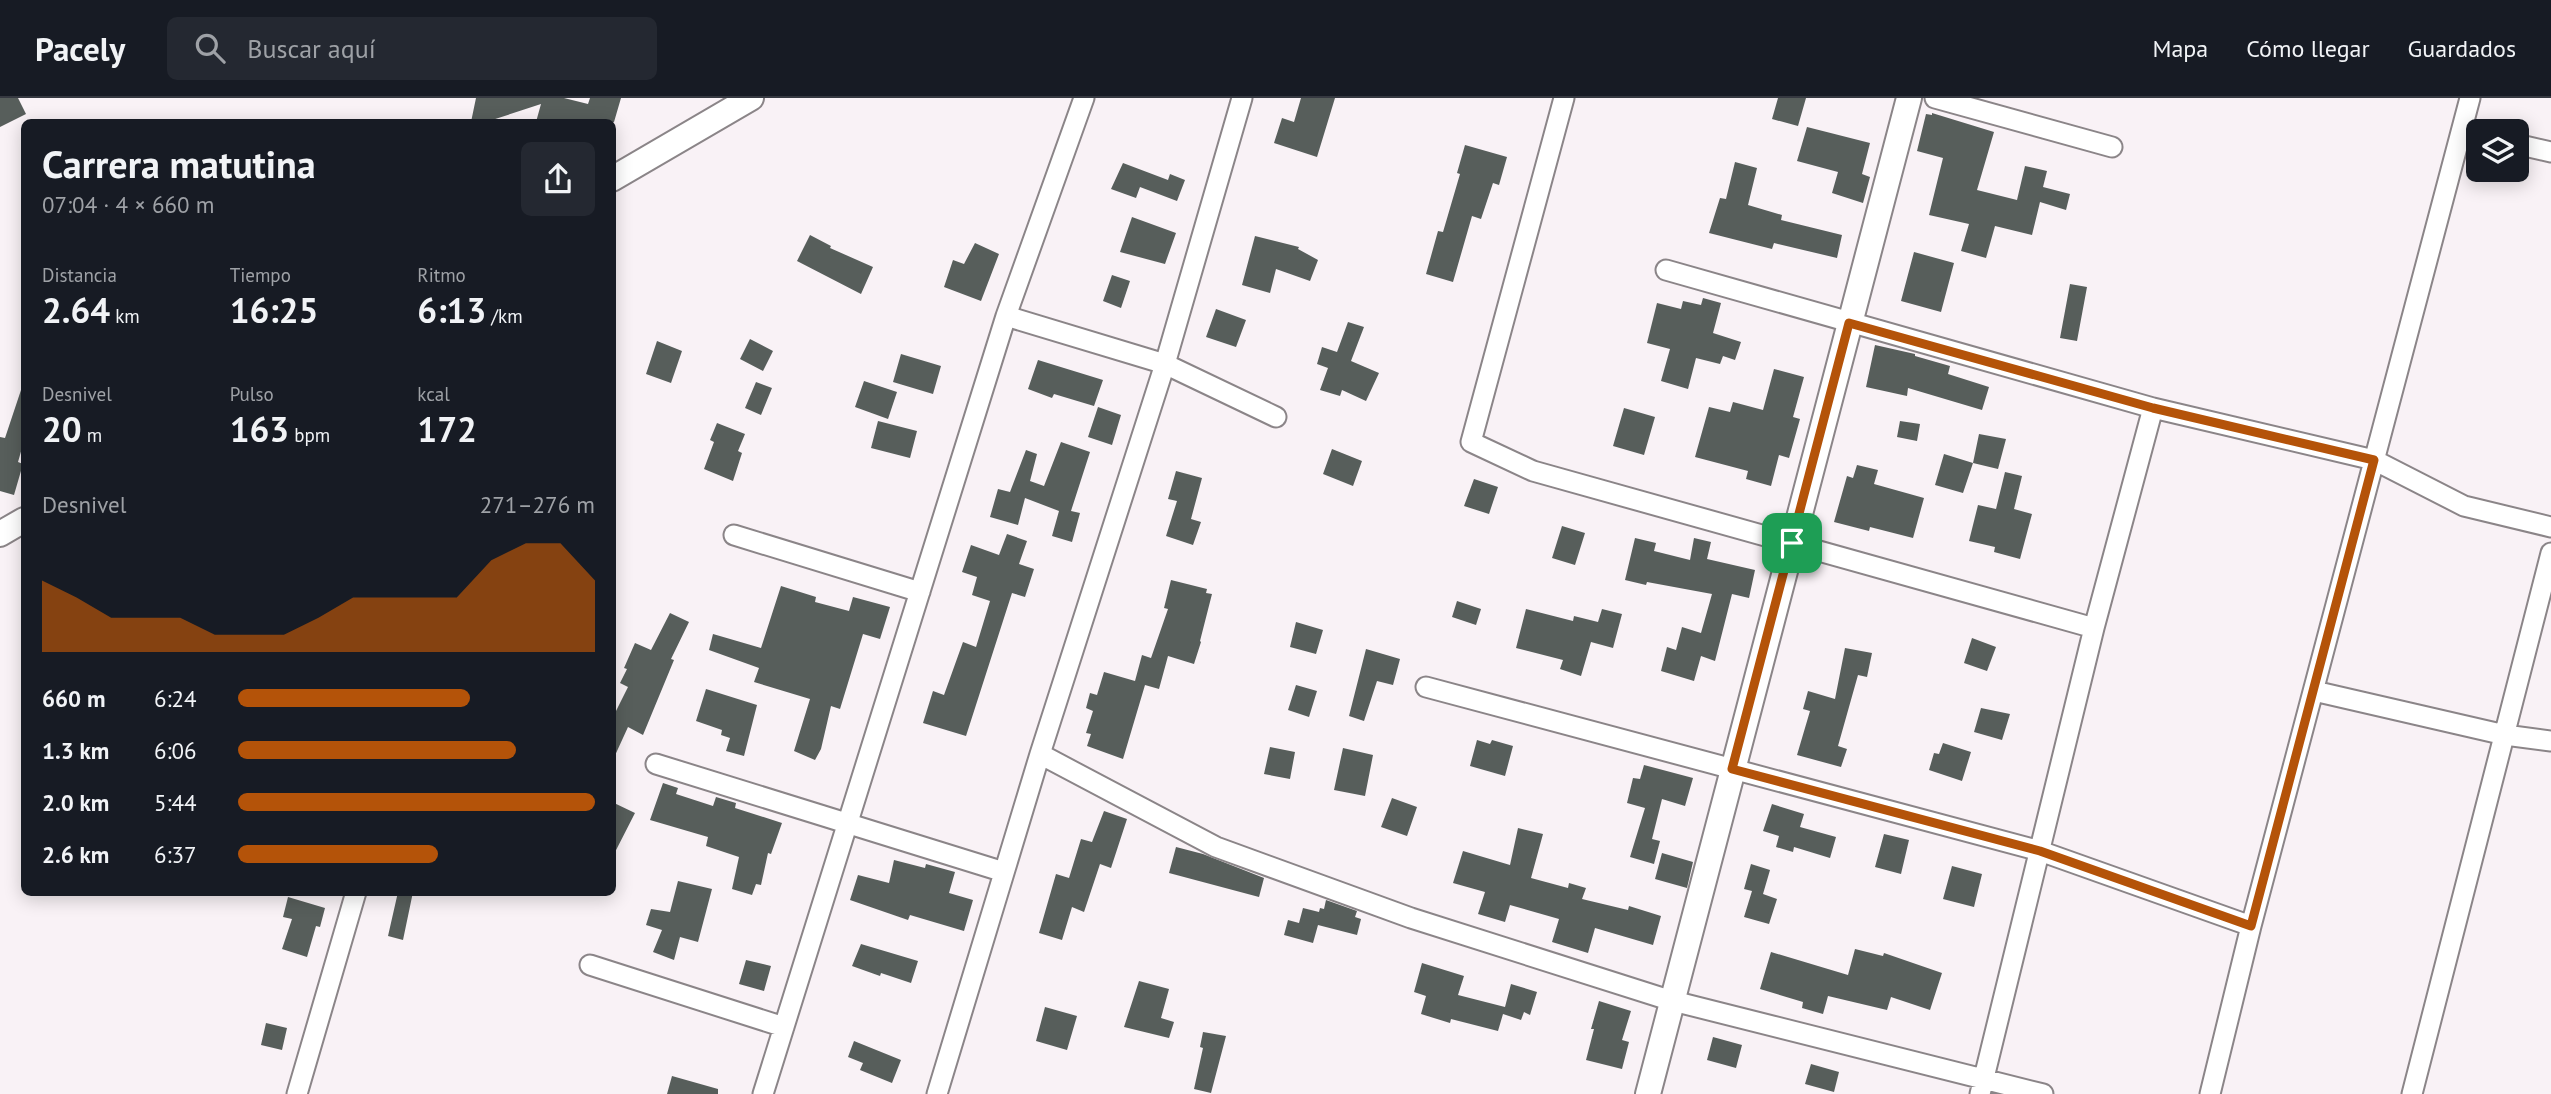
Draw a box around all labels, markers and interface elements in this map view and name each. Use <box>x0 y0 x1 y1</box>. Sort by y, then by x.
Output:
search box <box>167 17 657 80</box>
text: Pacely <box>35 27 125 70</box>
icon: search <box>191 29 229 67</box>
text: Buscar aquí <box>247 32 376 65</box>
text: Mapa <box>2152 33 2208 64</box>
text: Cómo llegar <box>2246 33 2370 64</box>
text: Guardados <box>2408 33 2516 64</box>
map controls <box>2466 119 2529 182</box>
button: layers <box>2466 119 2529 182</box>
text: Carrera matutina <box>42 139 316 188</box>
button: share <box>521 142 595 216</box>
text: 07:04 · 4 × 660 m <box>42 190 214 219</box>
text: Distancia <box>42 263 117 287</box>
text: Tiempo <box>230 263 291 287</box>
text: Ritmo <box>417 263 466 287</box>
text: 2.64 <box>42 287 110 333</box>
text: 16:25 <box>230 287 318 333</box>
text: 6:13 <box>417 287 486 333</box>
text: km <box>110 304 140 328</box>
text: /km <box>486 304 523 328</box>
text: Desnivel <box>42 382 112 406</box>
text: Pulso <box>230 382 274 406</box>
text: kcal <box>417 382 450 406</box>
text: 20 <box>42 406 82 452</box>
text: 163 <box>230 406 289 452</box>
text: 172 <box>417 406 477 452</box>
text: m <box>82 423 102 447</box>
text: bpm <box>289 423 330 447</box>
text: Desnivel <box>42 490 126 519</box>
text: 271–276 m <box>480 490 595 519</box>
pin <box>1762 513 1822 573</box>
icon: arrive <box>1773 524 1811 562</box>
text: 660 m <box>42 684 105 713</box>
text: 6:24 <box>154 684 197 713</box>
text: 1.3 km <box>42 736 109 765</box>
text: 6:06 <box>154 736 197 765</box>
text: 2.0 km <box>42 788 109 817</box>
text: 5:44 <box>154 788 197 817</box>
text: 2.6 km <box>42 840 109 869</box>
text: 6:37 <box>154 840 197 869</box>

